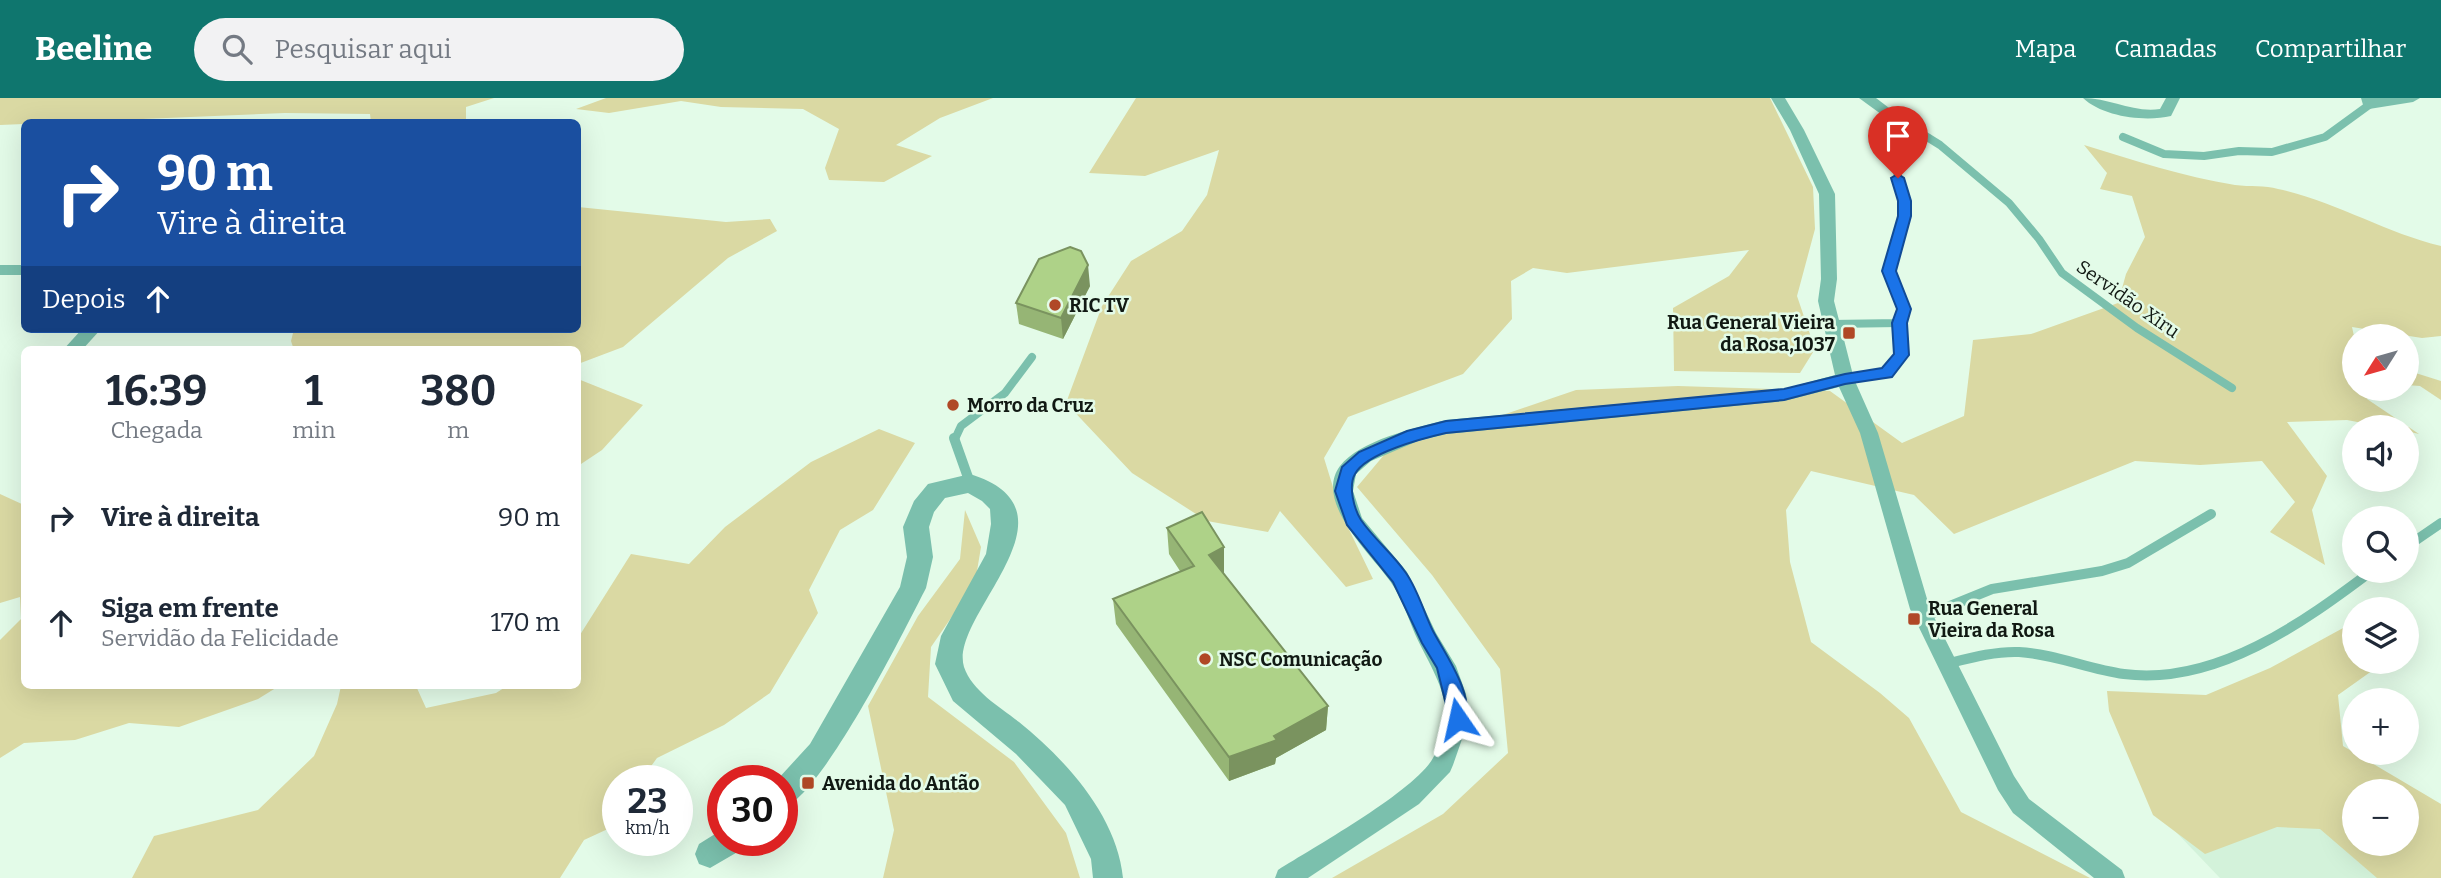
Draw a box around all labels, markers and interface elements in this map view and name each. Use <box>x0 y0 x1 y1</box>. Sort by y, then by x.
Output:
search box <box>194 18 684 81</box>
text: Beeline <box>35 29 152 69</box>
icon: search <box>218 30 256 68</box>
text: Pesquisar aqui <box>274 34 452 65</box>
text: Mapa <box>2015 35 2076 63</box>
text: Camadas <box>2114 35 2217 63</box>
text: Compartilhar <box>2255 35 2406 63</box>
pin <box>1868 106 1928 178</box>
icon: arrive <box>1879 117 1917 155</box>
text: 90 m <box>157 144 273 203</box>
icon: right <box>42 147 133 238</box>
text: Vire à direita <box>157 204 346 242</box>
street label: Servidão Xiru <box>2072 255 2184 343</box>
icon: ahead <box>139 280 177 318</box>
text: Depois <box>42 284 125 315</box>
place label: RIC TV <box>1069 294 1129 317</box>
marker: RIC TV <box>1047 297 1063 313</box>
place label: Rua General Vieira da Rosa,1037 <box>1667 311 1835 356</box>
north arrow <box>2342 324 2418 401</box>
map controls <box>2342 324 2419 856</box>
marker: Rua General Vieira da Rosa,1037 <box>1841 325 1857 341</box>
text: 16:39 <box>106 366 207 416</box>
text: 1 <box>305 366 323 416</box>
text: 380 <box>420 366 496 416</box>
place label: Morro da Cruz <box>967 394 1094 417</box>
marker: Morro da Cruz <box>945 397 961 413</box>
button: sound <box>2342 415 2419 492</box>
text: Chegada <box>110 416 203 444</box>
text: min <box>292 416 335 444</box>
text: m <box>447 416 469 444</box>
icon: right <box>42 499 80 537</box>
text: Vire à direita <box>101 502 260 533</box>
text: 90 m <box>498 502 560 533</box>
button: search <box>2342 506 2419 583</box>
text: Siga em frente <box>101 593 279 624</box>
place label: Rua General Vieira da Rosa <box>1928 597 2055 642</box>
button: layers <box>2342 597 2419 674</box>
icon: ahead <box>42 604 80 642</box>
text: 170 m <box>490 607 560 638</box>
marker: Rua General Vieira da Rosa <box>1906 611 1922 627</box>
text: Servidão da Felicidade <box>101 624 339 652</box>
place label: NSC Comunicação <box>1219 648 1382 671</box>
marker: NSC Comunicação <box>1197 651 1213 667</box>
position arrow <box>1421 682 1495 756</box>
button: + <box>2342 688 2419 765</box>
speed limit sign: 30 <box>707 765 798 856</box>
place label: Avenida do Antão <box>822 772 980 795</box>
marker: Avenida do Antão <box>800 775 816 791</box>
button: − <box>2342 779 2419 856</box>
text: 23 <box>628 780 667 822</box>
text: km/h <box>625 817 670 839</box>

